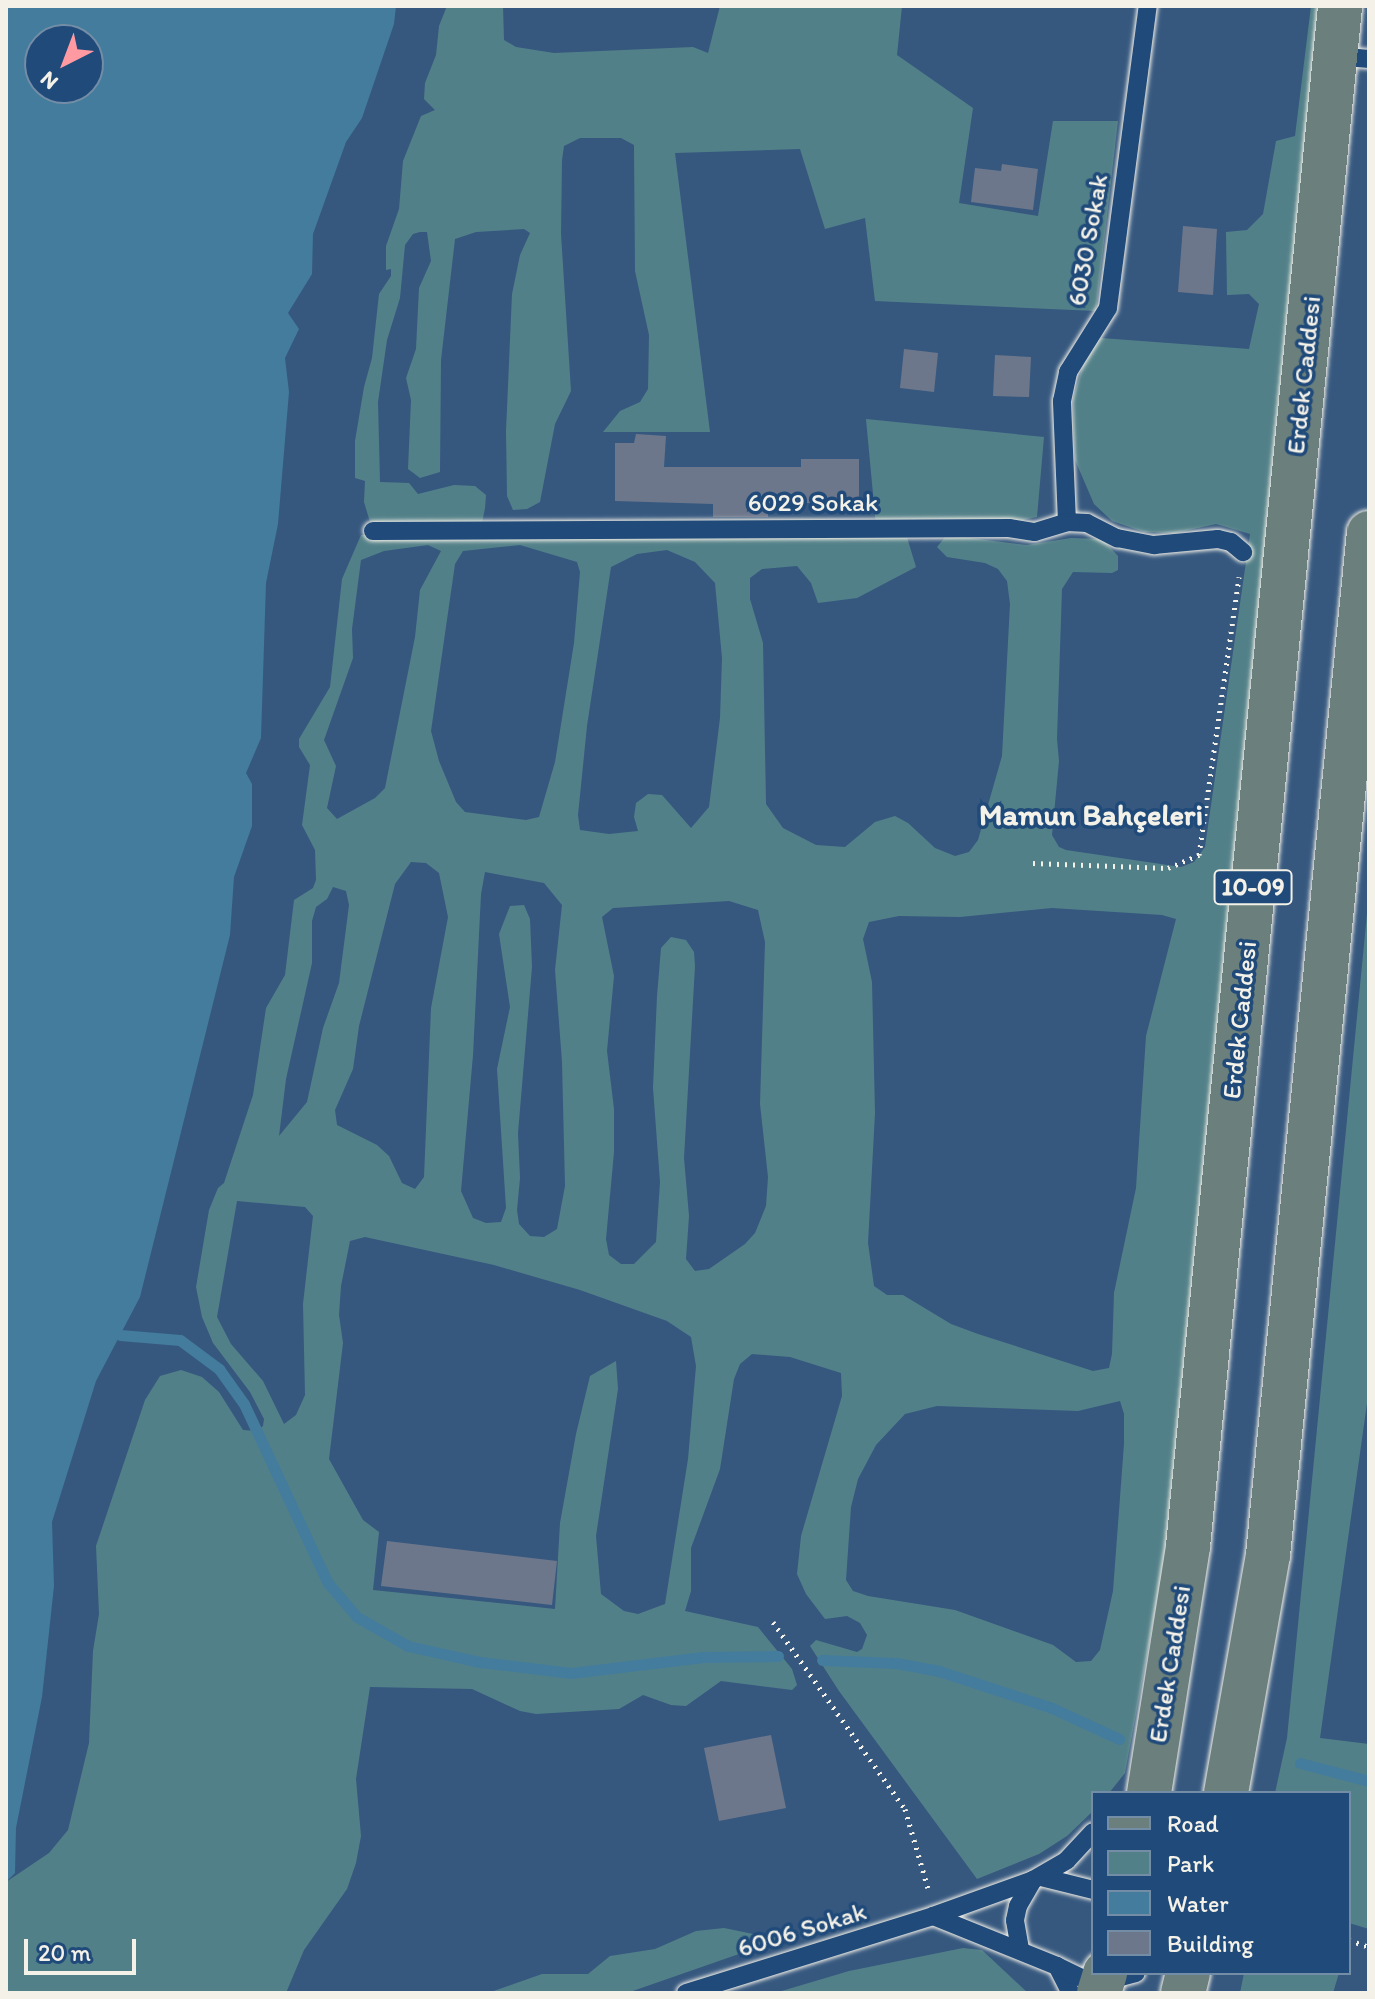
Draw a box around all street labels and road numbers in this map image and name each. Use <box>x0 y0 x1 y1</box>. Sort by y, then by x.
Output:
street label: 6030 Sokak <box>1061 172 1115 308</box>
street label: Erdek Caddesi <box>1280 294 1328 456</box>
street label: 6029 Sokak <box>748 487 878 519</box>
road number: 10-09 <box>1213 867 1293 907</box>
street label: Erdek Caddesi <box>1216 939 1264 1101</box>
street label: Erdek Caddesi <box>1142 1583 1198 1745</box>
street label: 6006 Sokak <box>734 1896 870 1964</box>

